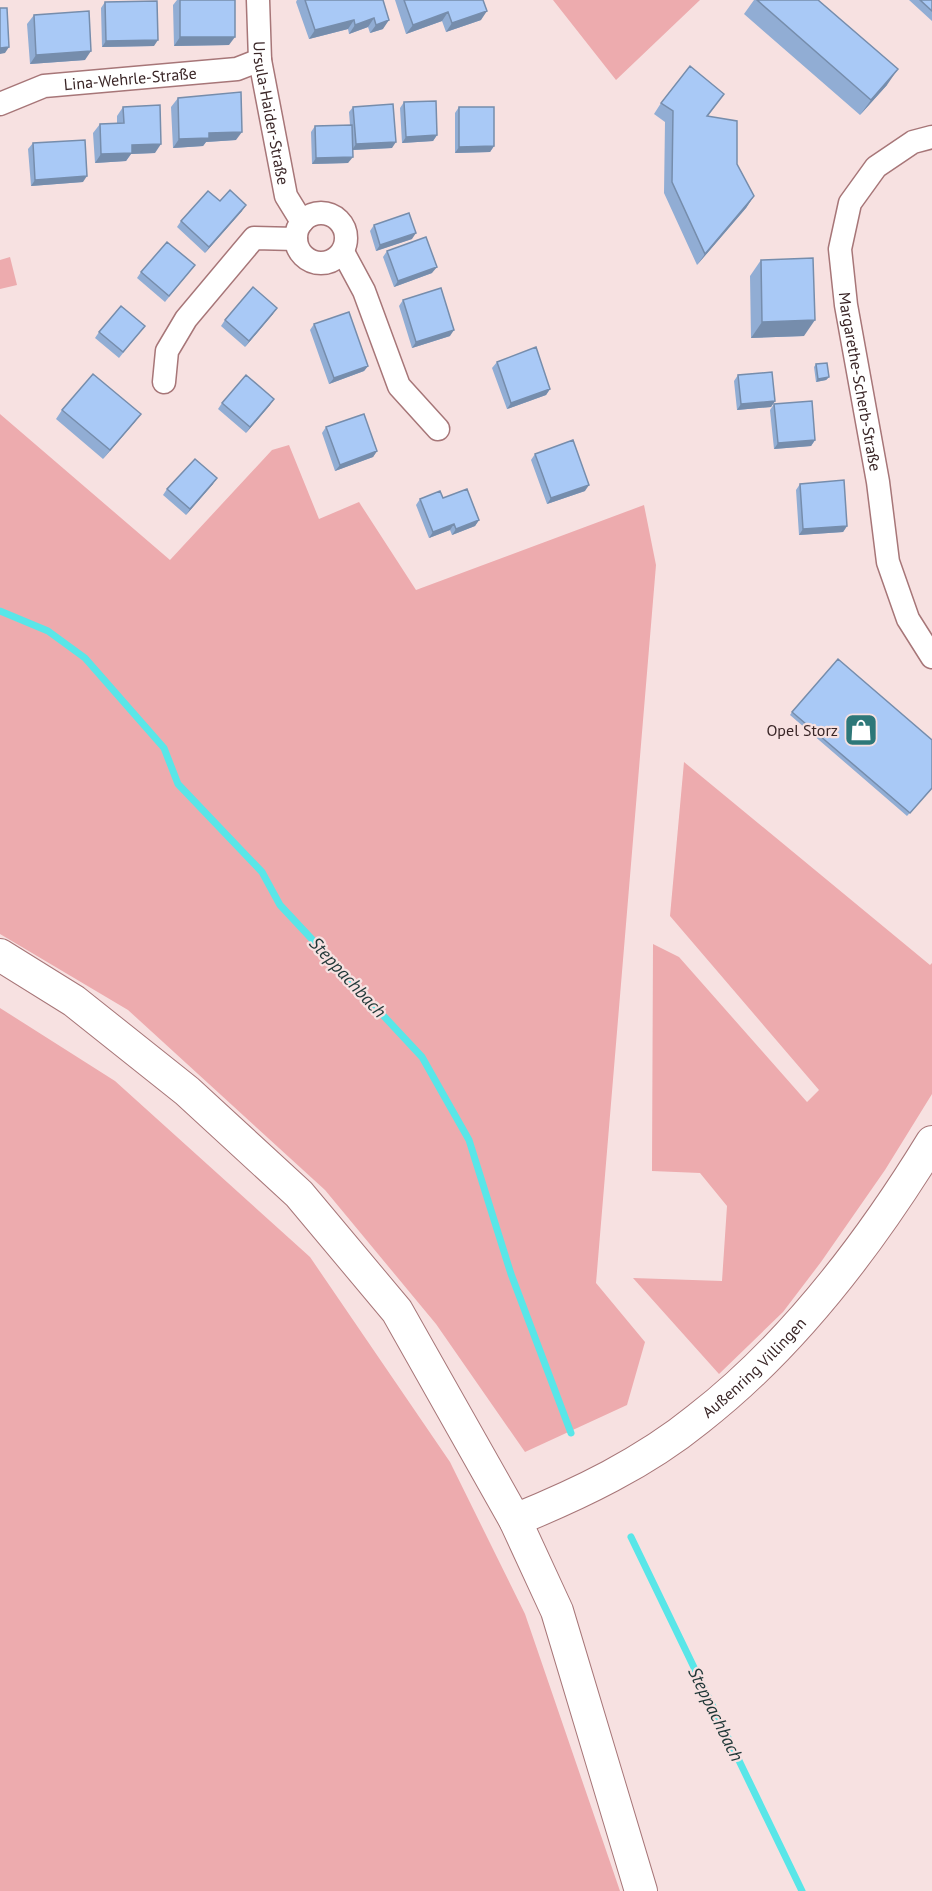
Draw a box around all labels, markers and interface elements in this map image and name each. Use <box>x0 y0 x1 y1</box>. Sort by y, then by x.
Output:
street label: Ursula-Haider-Straße <box>249 41 294 186</box>
street label: Lina-Wehrle-Straße <box>63 63 198 94</box>
street label: Margarethe-Scherb-Straße <box>835 291 886 473</box>
shop icon: Opel Storz <box>843 712 879 748</box>
place label: Opel Storz <box>766 720 838 740</box>
water label: Steppachbach <box>305 932 391 1022</box>
street label: Außenring Villingen <box>698 1313 810 1422</box>
water label: Steppachbach <box>683 1663 749 1765</box>

